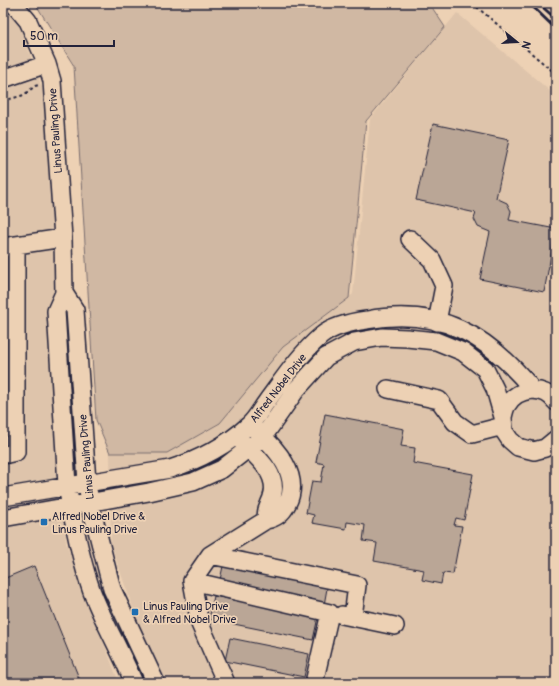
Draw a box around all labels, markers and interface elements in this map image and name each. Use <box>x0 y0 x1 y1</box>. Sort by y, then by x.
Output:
scale bar <box>24 22 114 48</box>
north arrow <box>497 22 537 62</box>
text: 50 m <box>30 29 58 44</box>
text: N <box>519 39 533 51</box>
street label: Linus Pauling Drive <box>46 87 65 174</box>
street label: Alfred Nobel Drive <box>247 351 310 425</box>
street label: Linus Pauling Drive <box>76 413 97 500</box>
place label: Alfred Nobel Drive & Linus Pauling Drive <box>52 510 145 536</box>
marker: Alfred Nobel Drive & Linus Pauling Drive <box>39 517 49 527</box>
place label: Linus Pauling Drive & Alfred Nobel Drive <box>143 600 237 626</box>
marker: Linus Pauling Drive & Alfred Nobel Drive <box>130 607 140 617</box>

